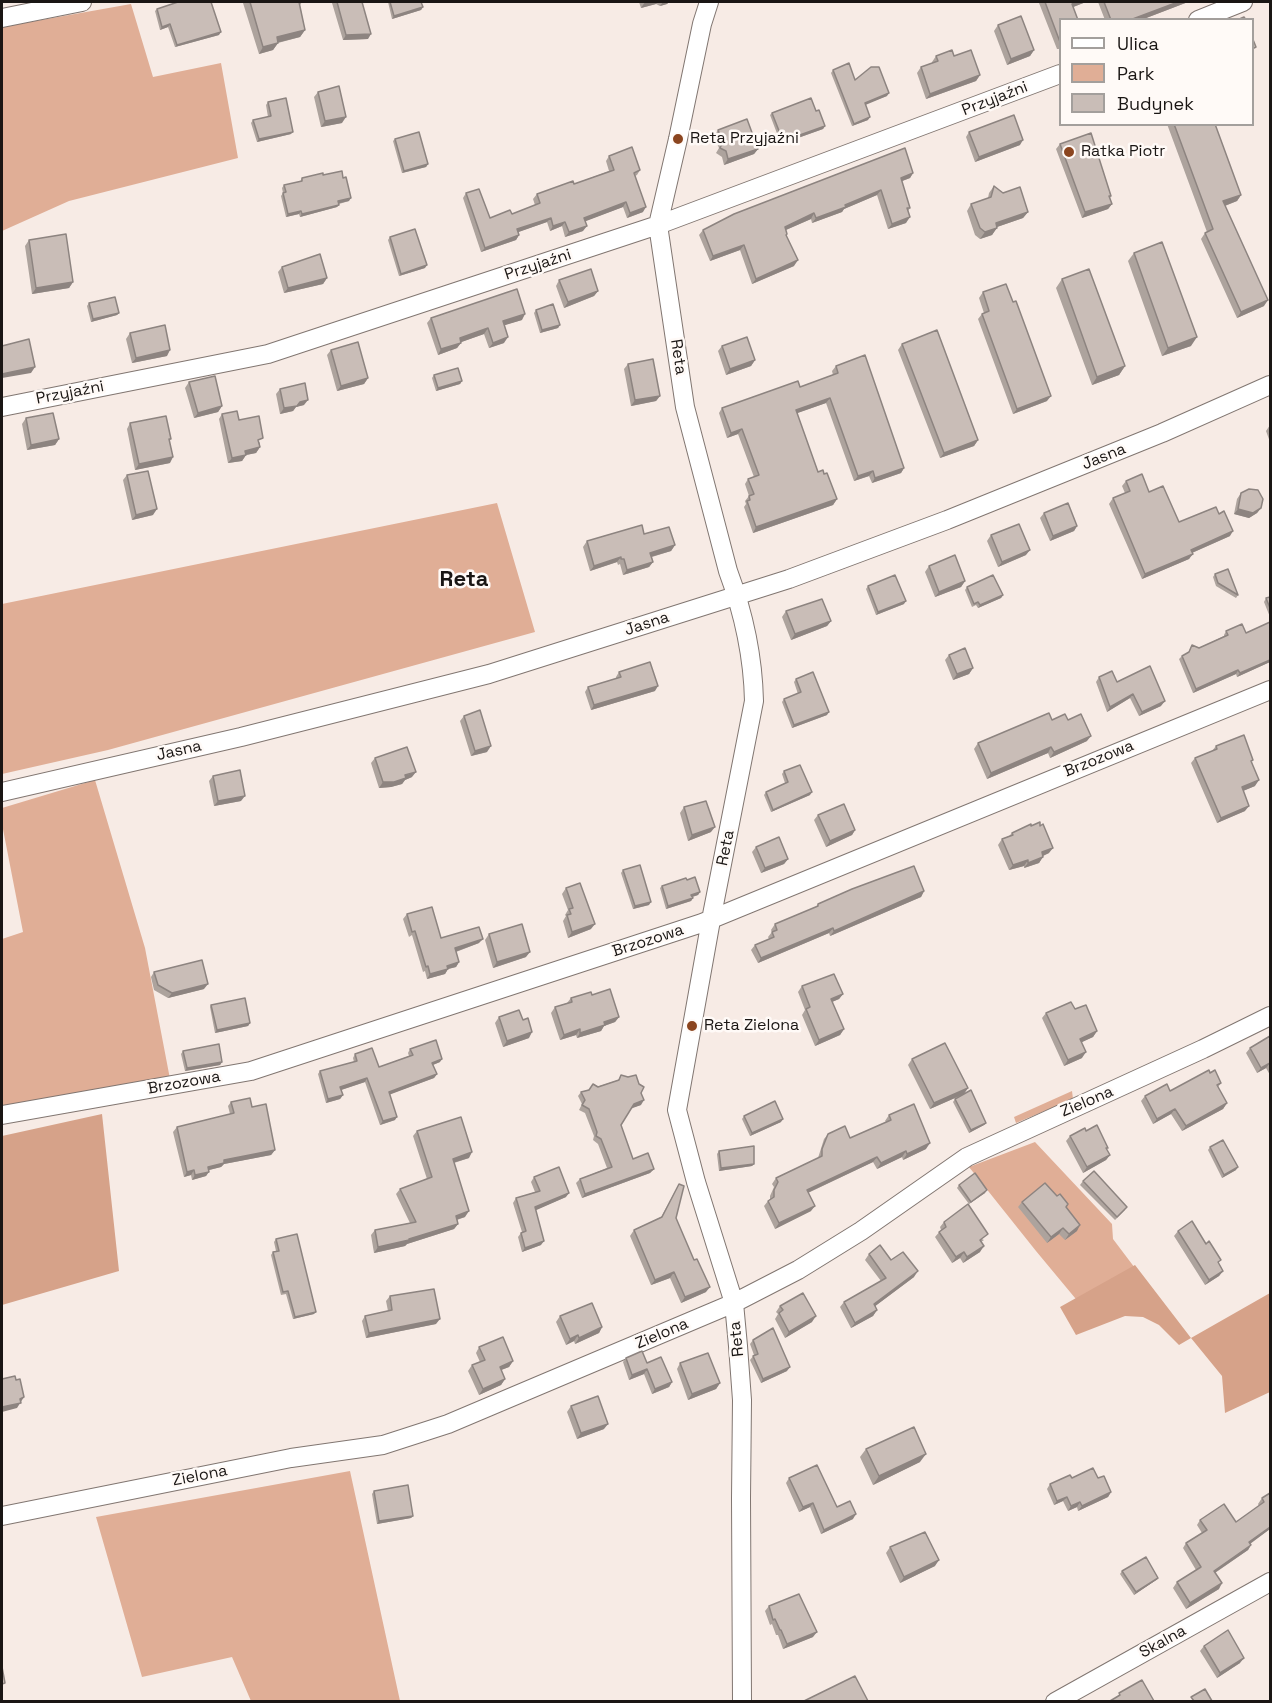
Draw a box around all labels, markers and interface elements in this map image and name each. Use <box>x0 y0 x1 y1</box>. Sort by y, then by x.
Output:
legend <box>1059 18 1254 126</box>
text: Ulica <box>1117 32 1159 55</box>
text: Park <box>1117 62 1154 85</box>
street label: Przyjaźni <box>959 78 1031 120</box>
text: Budynek <box>1117 92 1194 115</box>
place label: Reta Przyjaźni <box>690 129 799 149</box>
marker: Reta Przyjaźni <box>671 132 685 146</box>
place label: Ratka Piotr <box>1081 142 1165 162</box>
marker: Ratka Piotr <box>1062 145 1076 159</box>
street label: Przyjaźni <box>502 245 574 285</box>
street label: Reta <box>666 338 690 376</box>
street label: Przyjaźni <box>34 377 106 409</box>
street label: Jasna <box>1079 440 1129 474</box>
district label: Reta <box>440 567 488 593</box>
street label: Jasna <box>622 608 672 640</box>
street label: Brzozowa <box>1061 736 1137 782</box>
street label: Jasna <box>155 737 203 765</box>
street label: Reta <box>713 829 739 867</box>
street label: Brzozowa <box>610 920 686 962</box>
place label: Reta Zielona <box>704 1016 799 1036</box>
marker: Reta Zielona <box>685 1019 699 1033</box>
street label: Brzozowa <box>146 1067 222 1099</box>
street label: Zielona <box>1058 1082 1116 1122</box>
street label: Zielona <box>633 1314 691 1354</box>
street label: Reta <box>726 1320 748 1358</box>
street label: Zielona <box>171 1461 229 1491</box>
street label: Skalna <box>1136 1621 1190 1663</box>

